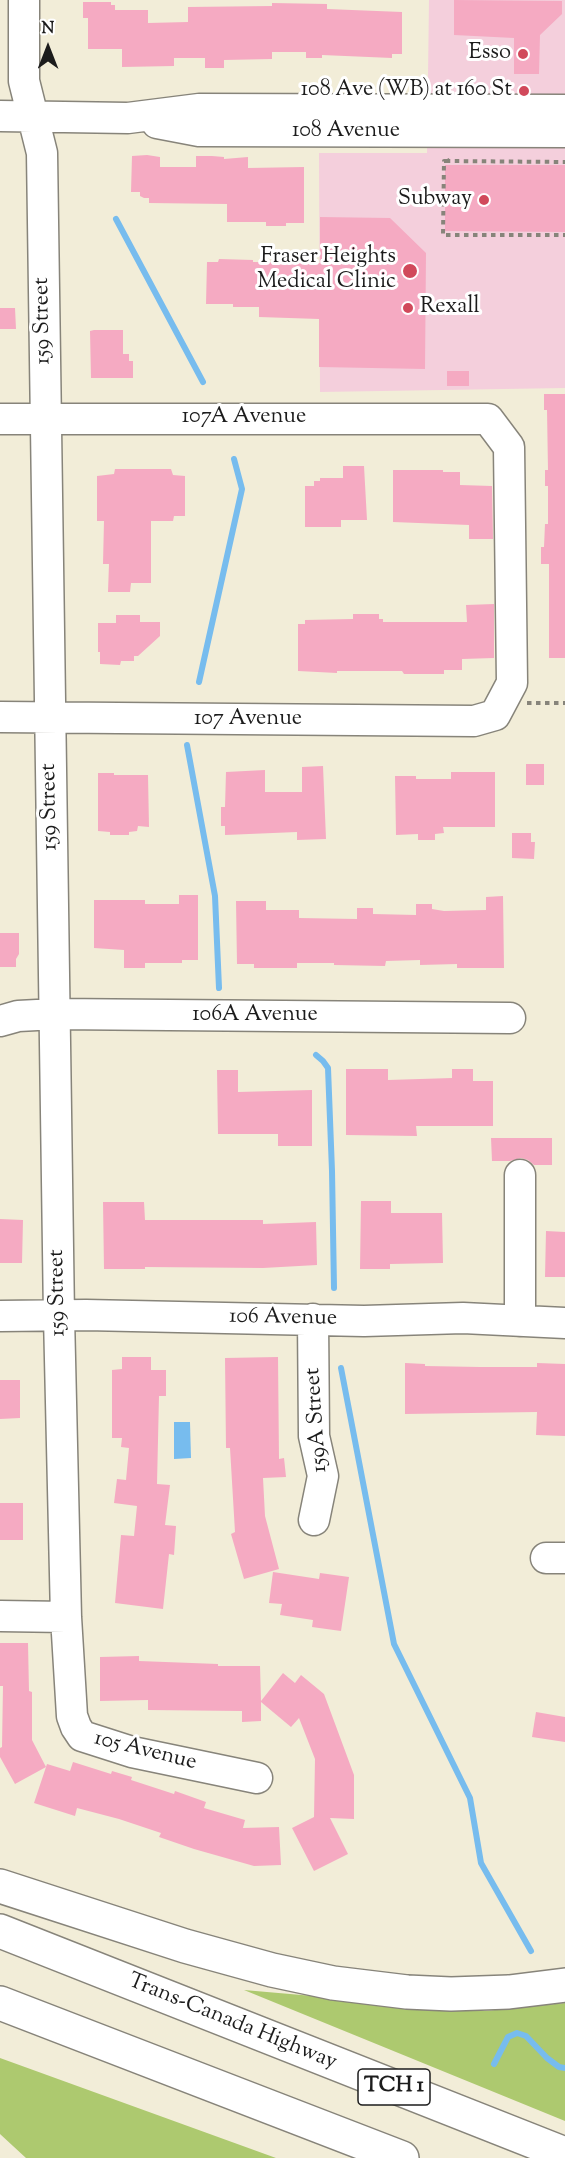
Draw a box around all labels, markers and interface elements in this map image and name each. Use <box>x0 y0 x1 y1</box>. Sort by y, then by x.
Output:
north arrow <box>18 18 78 78</box>
text: N <box>42 18 54 41</box>
place label: Esso <box>468 41 511 67</box>
marker: Esso <box>516 47 530 61</box>
place label: 108 Ave (WB) at 160 St <box>301 78 512 104</box>
marker: 108 Ave (WB) at 160 St <box>517 84 531 98</box>
street label: 108 Avenue <box>292 119 400 145</box>
place label: Subway <box>398 187 472 213</box>
marker: Subway <box>477 193 491 207</box>
place label: Fraser Heights Medical Clinic <box>257 245 396 296</box>
marker: Fraser Heights Medical Clinic <box>401 262 419 280</box>
street label: 159 Street <box>30 277 58 365</box>
place label: Rexall <box>420 295 480 321</box>
marker: Rexall <box>401 301 415 315</box>
street label: 107A Avenue <box>182 405 306 431</box>
street label: 107 Avenue <box>194 707 302 733</box>
street label: 159 Street <box>37 763 65 851</box>
street label: 106A Avenue <box>192 1003 318 1029</box>
street label: 159 Street <box>45 1249 73 1337</box>
street label: 106 Avenue <box>229 1305 337 1333</box>
street label: 159A Street <box>301 1367 335 1473</box>
street label: 105 Avenue <box>91 1727 199 1777</box>
street label: Trans-Canada Highway <box>124 1969 340 2077</box>
road number: TCH 1 <box>358 2069 430 2105</box>

